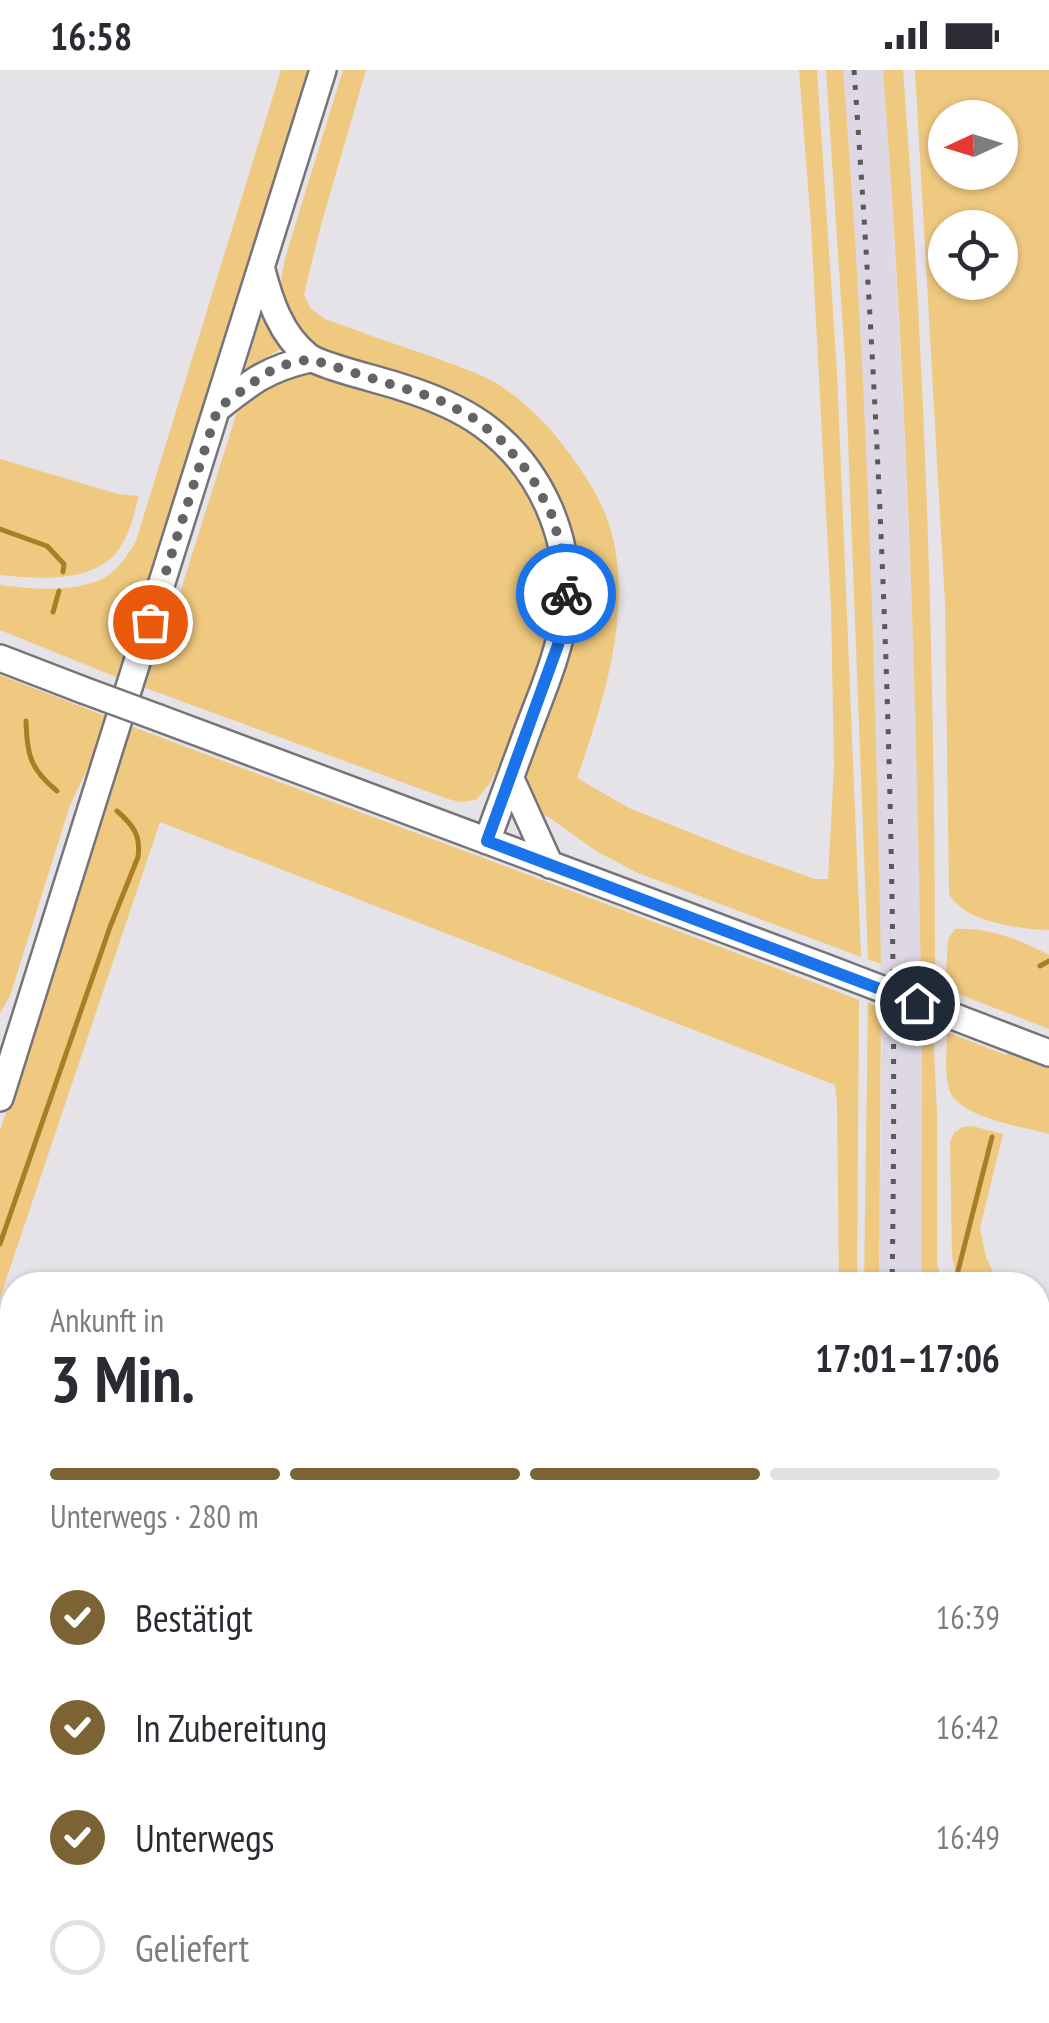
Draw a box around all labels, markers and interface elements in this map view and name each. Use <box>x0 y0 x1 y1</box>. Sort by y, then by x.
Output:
text: 16:58 <box>50 11 132 60</box>
north arrow <box>928 100 1018 190</box>
map controls <box>928 100 1018 300</box>
button: locate <box>928 210 1018 300</box>
courier <box>516 544 616 644</box>
icon: bike <box>539 567 594 622</box>
pin <box>108 580 193 665</box>
icon: bag <box>123 595 178 650</box>
pin <box>875 961 960 1046</box>
icon: home <box>890 976 945 1031</box>
text: Ankunft in <box>50 1299 164 1341</box>
text: 17:01–17:06 <box>815 1333 1000 1382</box>
text: 3 Min. <box>50 1336 195 1420</box>
text: Unterwegs · 280 m <box>50 1495 259 1537</box>
icon: check <box>50 1590 105 1645</box>
text: Bestätigt <box>135 1593 253 1642</box>
text: 16:39 <box>936 1596 1000 1638</box>
icon: check <box>50 1700 105 1755</box>
text: In Zubereitung <box>135 1703 327 1752</box>
text: 16:42 <box>936 1706 1000 1748</box>
icon: check <box>50 1810 105 1865</box>
text: Unterwegs <box>135 1813 274 1862</box>
text: 16:49 <box>936 1816 1000 1858</box>
text: Geliefert <box>135 1923 249 1972</box>

